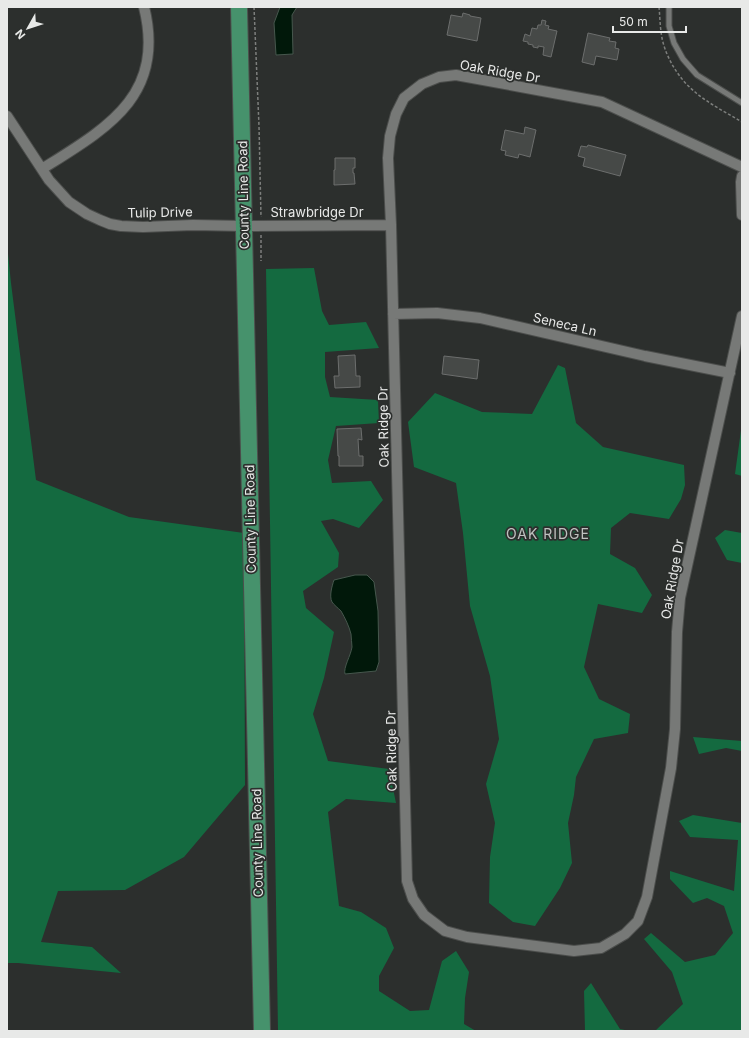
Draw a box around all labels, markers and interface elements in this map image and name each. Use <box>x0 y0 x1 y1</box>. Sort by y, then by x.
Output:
north arrow <box>8 8 48 48</box>
scale bar <box>613 8 686 34</box>
text: 50 m <box>619 14 648 29</box>
text: N <box>12 27 28 42</box>
street label: Oak Ridge Dr <box>459 56 541 86</box>
street label: County Line Road <box>234 140 252 250</box>
street label: Tulip Drive <box>127 203 193 221</box>
street label: Strawbridge Dr <box>270 204 364 220</box>
street label: Seneca Ln <box>532 309 598 339</box>
street label: Oak Ridge Dr <box>374 386 392 468</box>
street label: County Line Road <box>241 464 259 574</box>
district label: OAK RIDGE <box>506 525 590 542</box>
street label: Oak Ridge Dr <box>657 538 687 620</box>
street label: Oak Ridge Dr <box>382 710 400 792</box>
street label: County Line Road <box>248 788 266 898</box>

